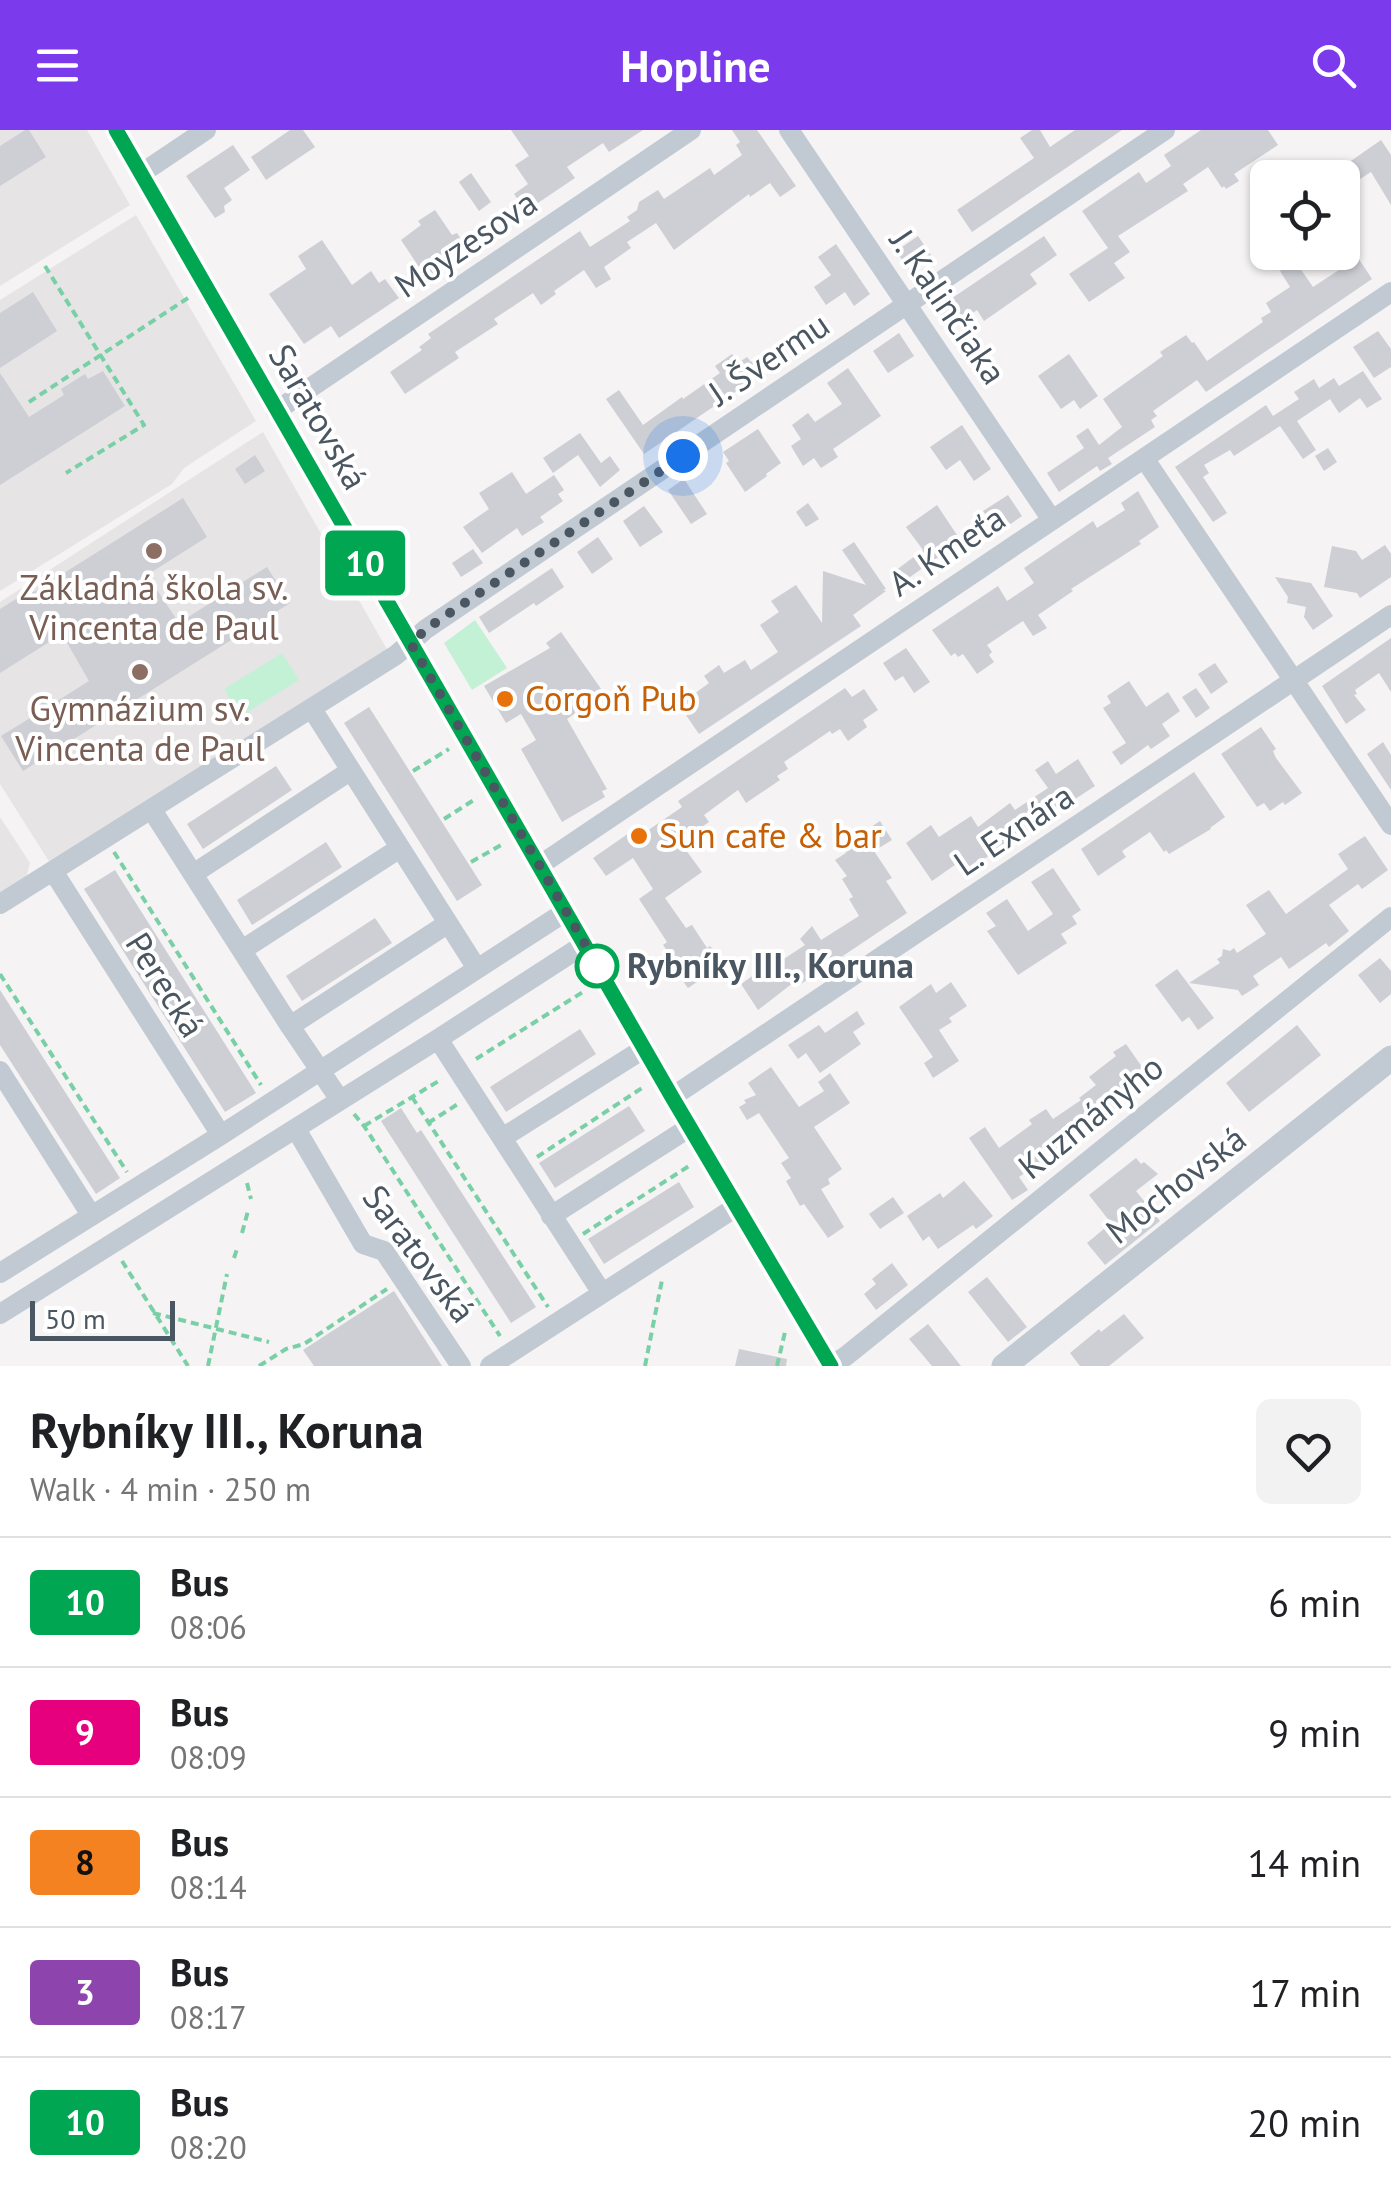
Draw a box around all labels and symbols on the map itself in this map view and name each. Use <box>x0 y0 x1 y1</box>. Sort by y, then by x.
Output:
street label: Moyzesova <box>385 179 546 308</box>
street label: J. Kalinčiaka <box>879 218 1018 393</box>
street label: J. Švermu <box>697 301 838 416</box>
street label: Saratovská <box>259 335 379 498</box>
your location <box>658 431 708 481</box>
street label: A. Kmeťa <box>879 494 1014 606</box>
line badge: 10 <box>320 530 410 596</box>
marker: Základná škola sv. Vincenta de Paul <box>143 540 165 562</box>
place label: Základná škola sv. Vincenta de Paul <box>20 564 288 650</box>
marker: Gymnázium sv. Vincenta de Paul <box>129 661 151 683</box>
place label: Corgoň Pub <box>525 675 697 721</box>
place label: Gymnázium sv. Vincenta de Paul <box>14 685 265 771</box>
marker: Corgoň Pub <box>494 688 516 710</box>
street label: L. Exnára <box>945 772 1082 886</box>
place label: Sun cafe & bar <box>659 812 882 858</box>
marker: Sun cafe & bar <box>628 825 650 847</box>
street label: Perecká <box>116 923 216 1046</box>
place label: Rybníky III., Koruna <box>627 942 914 988</box>
marker: Rybníky III., Koruna <box>576 945 618 987</box>
street label: Kuzmányho <box>1008 1044 1172 1189</box>
street label: Mochovská <box>1096 1115 1255 1253</box>
street label: Saratovská <box>353 1175 487 1331</box>
scale bar <box>30 1296 175 1340</box>

